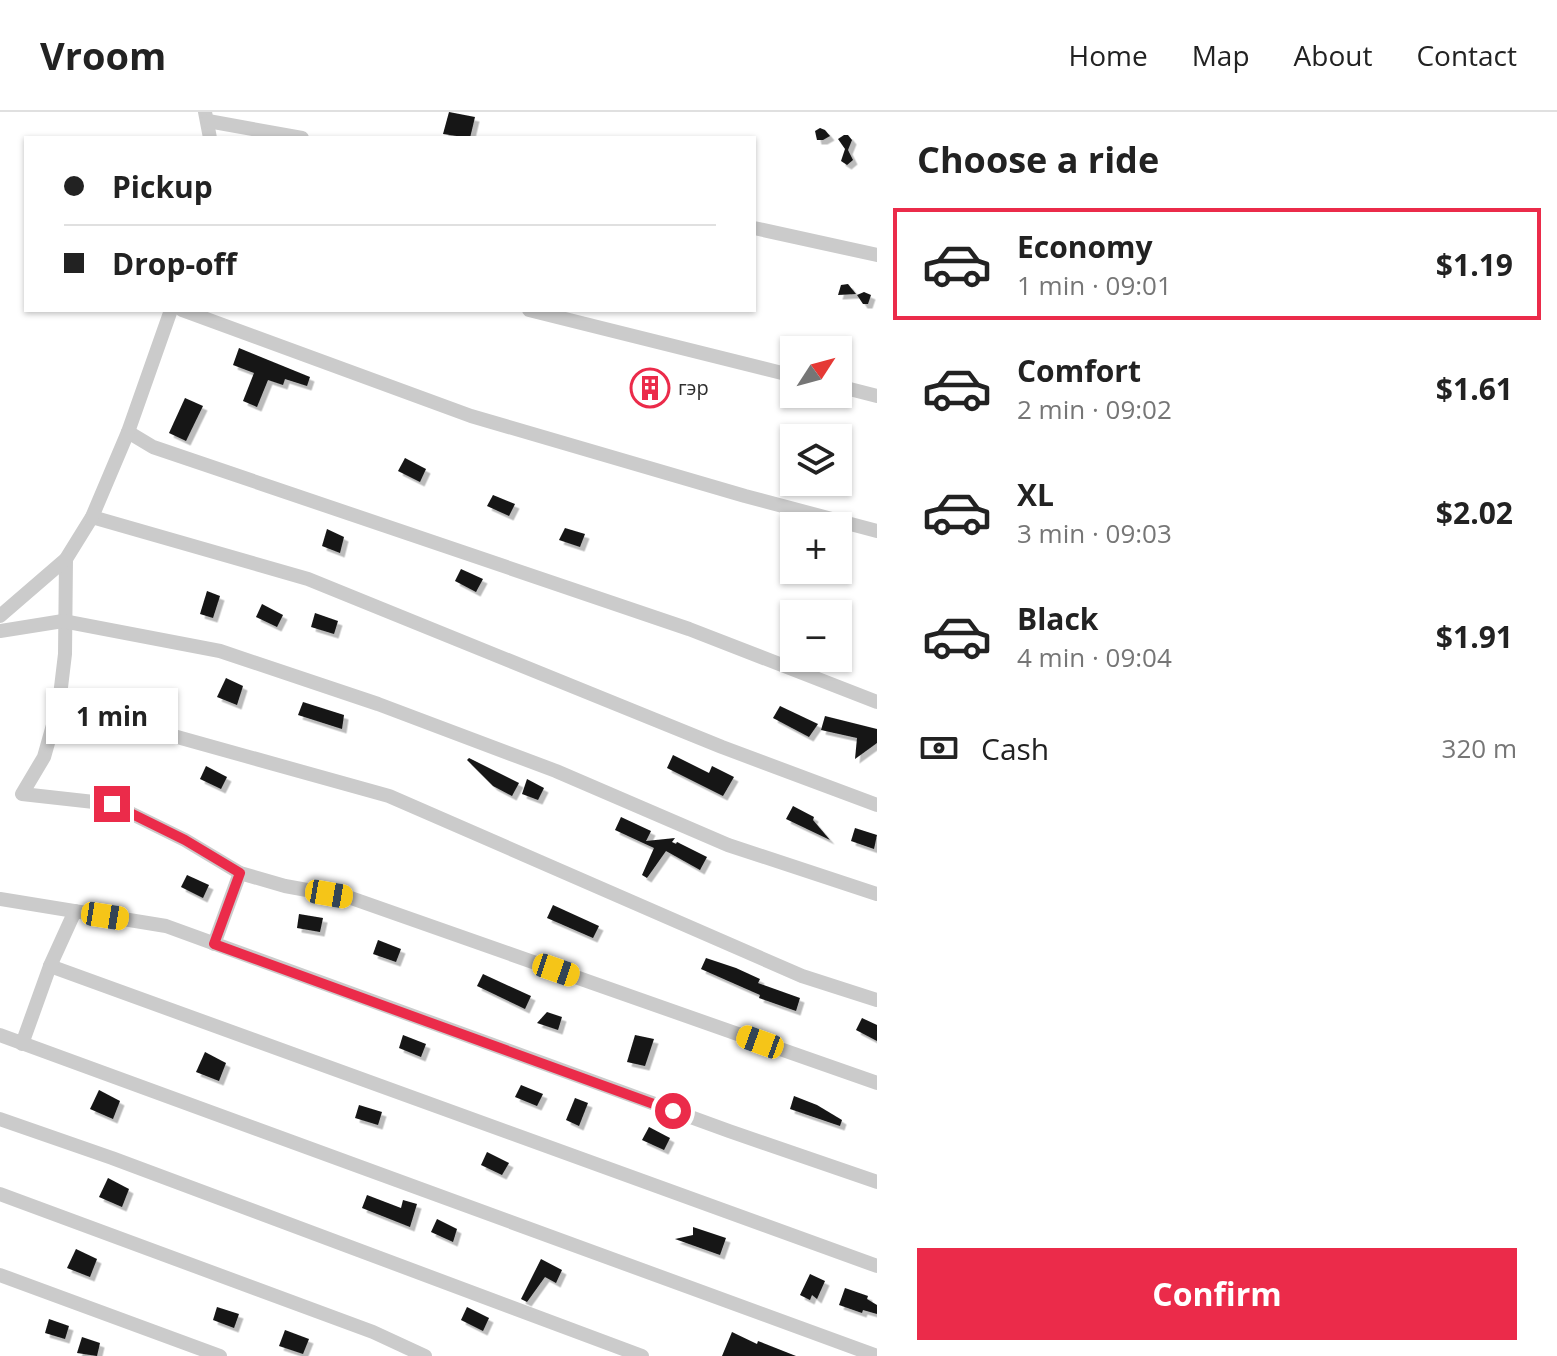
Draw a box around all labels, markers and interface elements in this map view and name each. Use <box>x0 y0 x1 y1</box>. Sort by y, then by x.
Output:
text: Vroom <box>40 29 166 81</box>
text: Home <box>1069 36 1148 74</box>
text: Map <box>1192 36 1250 74</box>
text: About <box>1294 36 1372 74</box>
text: Contact <box>1416 36 1517 74</box>
text: Choose a ride <box>917 135 1159 184</box>
text: Pickup <box>112 166 213 207</box>
text: Economy <box>1017 226 1153 267</box>
icon: car <box>921 228 993 300</box>
text: Drop-off <box>112 243 237 284</box>
text: $1.19 <box>1436 244 1513 285</box>
text: 1 min · 09:01 <box>1017 267 1172 303</box>
north arrow <box>780 336 852 408</box>
map controls <box>780 336 852 672</box>
text: Comfort <box>1017 350 1141 391</box>
icon: car <box>921 352 993 424</box>
building icon: гэр <box>629 367 671 409</box>
text: $1.61 <box>1436 368 1513 409</box>
place label: гэр <box>678 374 709 401</box>
text: 2 min · 09:02 <box>1017 391 1172 427</box>
button: layers <box>780 424 852 496</box>
text: XL <box>1017 474 1054 515</box>
icon: car <box>921 476 993 548</box>
text: $2.02 <box>1436 492 1513 533</box>
button: + <box>780 512 852 584</box>
text: 3 min · 09:03 <box>1017 515 1172 551</box>
text: Black <box>1017 598 1098 639</box>
button: − <box>780 600 852 672</box>
icon: car <box>921 600 993 672</box>
text: $1.91 <box>1436 616 1513 657</box>
text: 4 min · 09:04 <box>1017 639 1172 675</box>
callout: 1 min <box>46 688 178 744</box>
text: 1 min <box>76 698 148 734</box>
icon: cash <box>917 726 961 770</box>
text: Cash <box>981 728 1049 769</box>
text: 320 m <box>1442 730 1517 766</box>
route end <box>94 786 130 822</box>
car <box>303 878 355 910</box>
car <box>79 900 131 932</box>
car <box>529 951 583 989</box>
car <box>733 1023 787 1061</box>
route start <box>655 1093 691 1129</box>
button: Confirm <box>917 1248 1517 1340</box>

